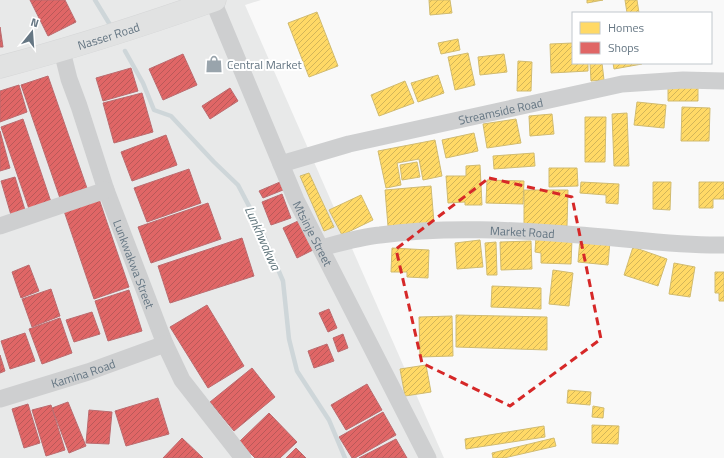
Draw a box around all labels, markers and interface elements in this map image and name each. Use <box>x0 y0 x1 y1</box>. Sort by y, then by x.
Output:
north arrow <box>12 12 52 52</box>
legend <box>572 12 712 64</box>
text: N <box>29 14 41 31</box>
street label: Nasser Road <box>75 17 142 54</box>
text: Homes <box>608 18 644 37</box>
text: Shops <box>608 38 640 57</box>
shop icon: Central Market <box>204 54 224 74</box>
place label: Central Market <box>227 55 303 74</box>
street label: Streamside Road <box>456 92 545 129</box>
street label: Mtsinje Street <box>288 197 338 270</box>
water label: Lunkhwakwa <box>240 203 287 275</box>
street label: Lunkwakwa Street <box>109 217 160 312</box>
street label: Market Road <box>490 220 555 243</box>
street label: Kamina Road <box>49 353 118 392</box>

